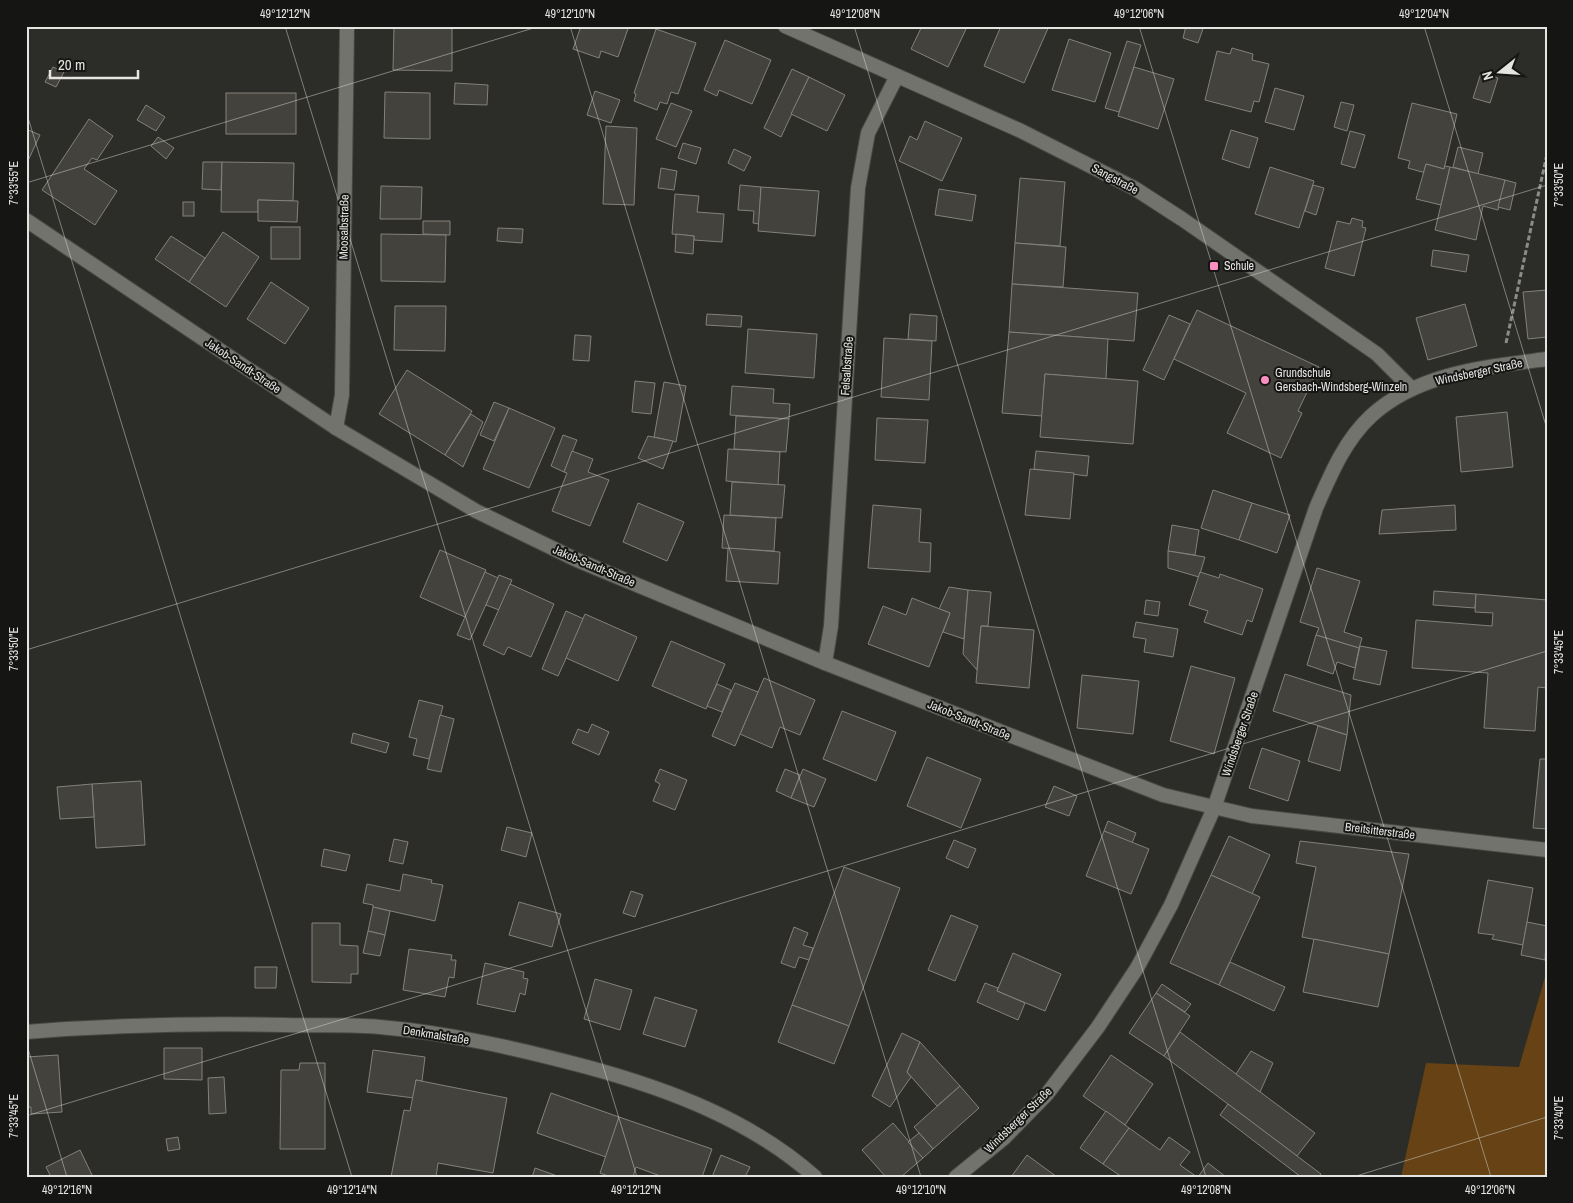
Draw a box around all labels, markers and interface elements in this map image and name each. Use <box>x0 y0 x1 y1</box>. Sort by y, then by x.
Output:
text: 49°12'12"N <box>260 6 310 22</box>
text: 49°12'10"N <box>545 6 595 22</box>
text: 49°12'08"N <box>830 6 880 22</box>
text: 49°12'06"N <box>1114 6 1164 22</box>
text: 49°12'04"N <box>1399 6 1449 22</box>
scale bar <box>50 48 138 80</box>
north arrow <box>1476 48 1526 98</box>
text: 20 m <box>58 54 85 75</box>
text: N <box>1478 69 1497 82</box>
street label: Sangstraße <box>1089 160 1141 198</box>
text: 7°33'55"E <box>6 161 22 205</box>
text: 7°33'50"E <box>1551 163 1567 207</box>
street label: Moosalbstraße <box>335 194 353 260</box>
place label: Schule <box>1224 258 1254 274</box>
marker: Schule <box>1208 260 1220 272</box>
street label: Jakob-Sandt-Straße <box>202 335 284 397</box>
street label: Felsalbstraße <box>837 336 857 396</box>
street label: Windsberger Straße <box>1434 355 1524 389</box>
place label: Grundschule Gersbach-Windsberg-Winzeln <box>1275 365 1407 395</box>
marker: Grundschule Gersbach-Windsberg-Winzeln <box>1259 374 1271 386</box>
street label: Jakob-Sandt-Straße <box>550 541 638 591</box>
text: 7°33'50"E <box>6 627 22 671</box>
text: 7°33'45"E <box>1551 630 1567 674</box>
street label: Windsberger Straße <box>1218 690 1262 778</box>
street label: Jakob-Sandt-Straße <box>925 696 1013 744</box>
street label: Breitsitterstraße <box>1344 819 1416 843</box>
street label: Denkmalstraße <box>402 1022 470 1048</box>
street label: Windsberger Straße <box>981 1083 1055 1157</box>
text: 7°33'45"E <box>6 1094 22 1138</box>
text: 7°33'40"E <box>1551 1096 1567 1140</box>
text: 49°12'16"N <box>42 1182 92 1198</box>
text: 49°12'14"N <box>327 1182 377 1198</box>
text: 49°12'12"N <box>611 1182 661 1198</box>
text: 49°12'10"N <box>896 1182 946 1198</box>
text: 49°12'08"N <box>1181 1182 1231 1198</box>
text: 49°12'06"N <box>1465 1182 1515 1198</box>

